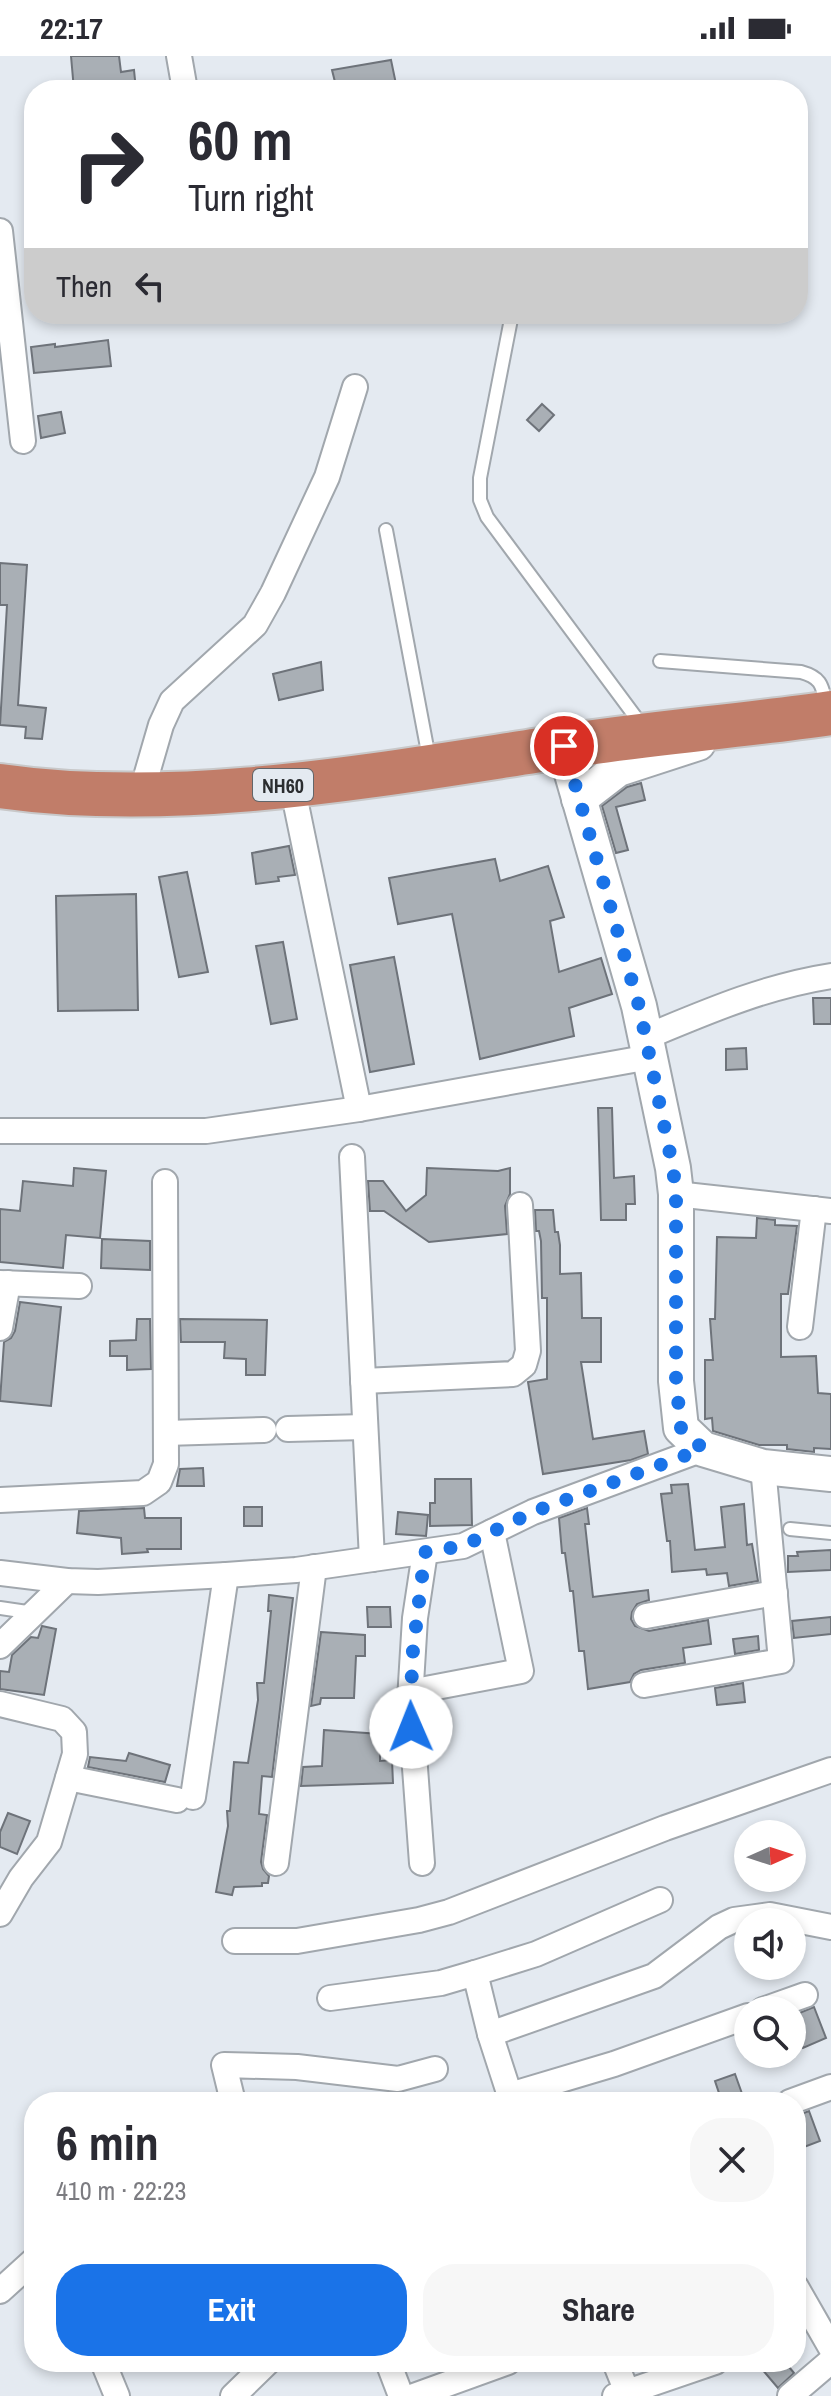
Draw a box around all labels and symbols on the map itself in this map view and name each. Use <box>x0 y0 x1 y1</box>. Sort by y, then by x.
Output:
pin <box>530 712 598 780</box>
road number: NH60 <box>253 769 313 801</box>
position arrow <box>369 1685 453 1769</box>
north arrow <box>734 1820 806 1892</box>

